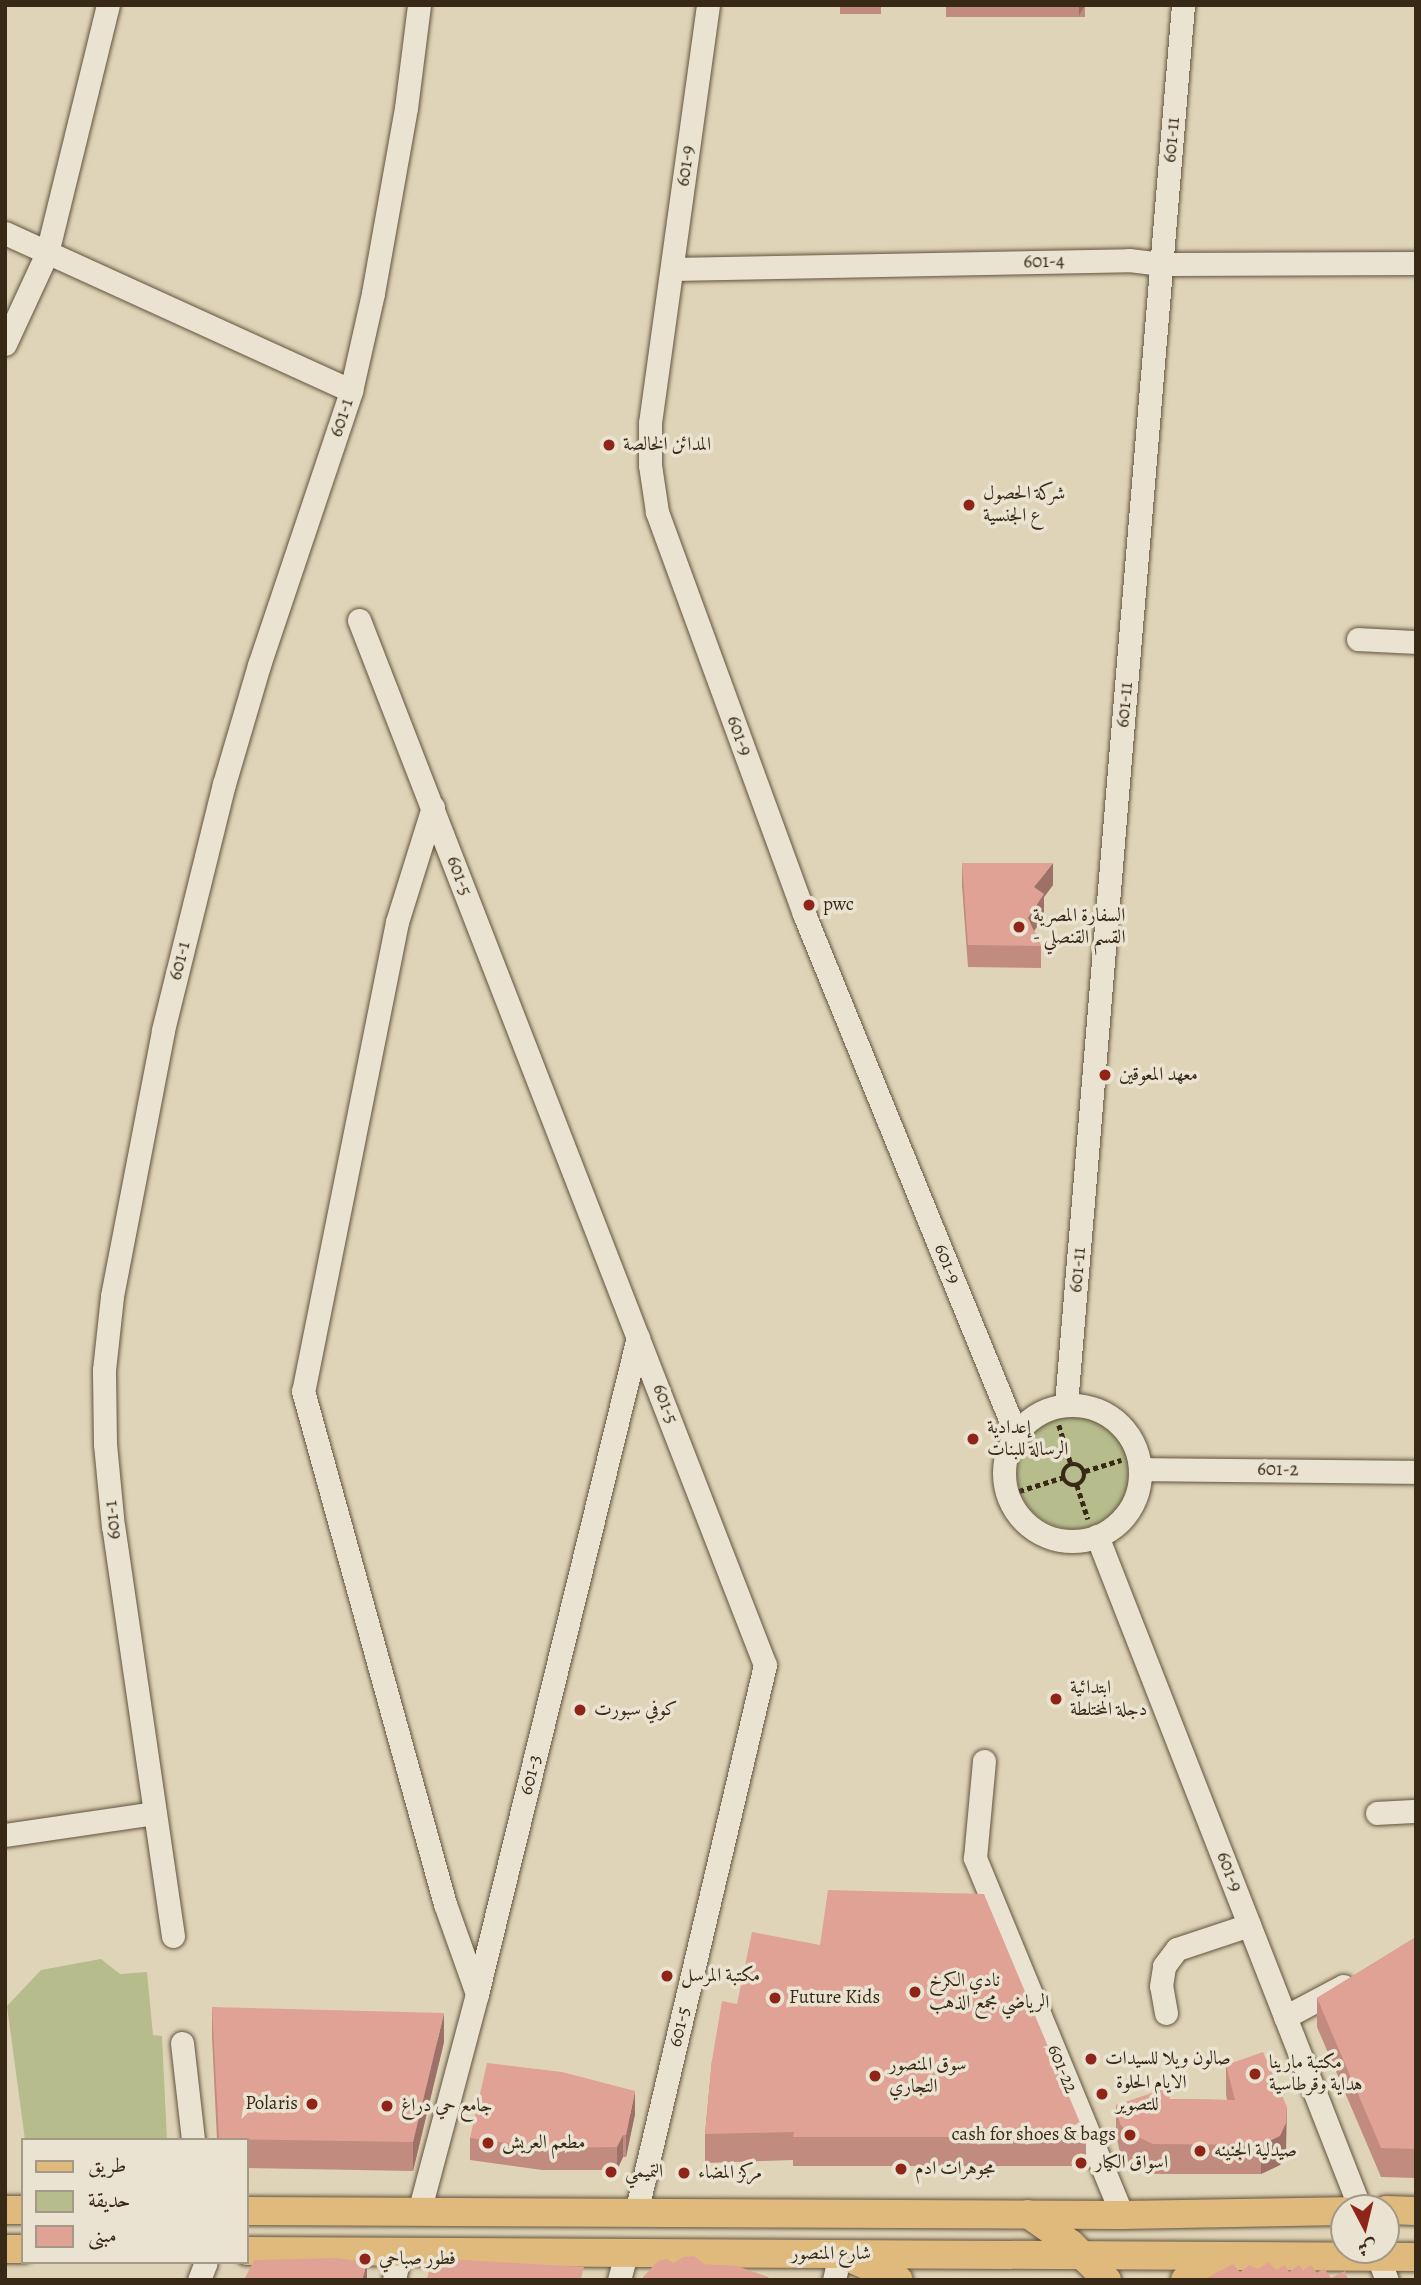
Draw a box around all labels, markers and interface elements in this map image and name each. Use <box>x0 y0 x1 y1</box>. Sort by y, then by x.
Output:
street label: 601-11 <box>1159 116 1185 164</box>
street label: 601-9 <box>672 144 700 188</box>
street label: 601-4 <box>1023 250 1065 274</box>
street label: 601-1 <box>325 396 359 440</box>
place label: المدائن الخالصة <box>623 434 711 456</box>
marker: المدائن الخالصة <box>601 437 617 453</box>
place label: شركة الحصول ع الجنسية <box>983 483 1065 527</box>
marker: شركة الحصول ع الجنسية <box>961 497 977 513</box>
street label: 601-11 <box>1112 681 1138 729</box>
street label: 601-9 <box>721 713 757 759</box>
street label: 601-5 <box>441 853 477 899</box>
place label: pwc <box>823 894 854 916</box>
marker: pwc <box>801 897 817 913</box>
place label: السفارة المصرية - القسم القنصلي <box>1033 905 1126 949</box>
marker: السفارة المصرية - القسم القنصلي <box>1011 919 1027 935</box>
street label: 601-1 <box>164 939 196 983</box>
place label: معهد المعوقين <box>1119 1064 1198 1086</box>
marker: معهد المعوقين <box>1097 1067 1113 1083</box>
street label: 601-9 <box>929 1241 965 1287</box>
street label: 601-11 <box>1065 1246 1091 1294</box>
street label: 601-5 <box>647 1381 683 1427</box>
place label: إعدادية الرسالة للبنات <box>987 1417 1068 1461</box>
marker: إعدادية الرسالة للبنات <box>965 1431 981 1447</box>
street label: 601-2 <box>1257 1458 1299 1482</box>
street label: 601-1 <box>100 1499 126 1541</box>
place label: ابتدائية دجلة المختلطة <box>1070 1677 1147 1721</box>
marker: ابتدائية دجلة المختلطة <box>1048 1691 1064 1707</box>
place label: كوفي سبورت <box>594 1699 678 1721</box>
marker: كوفي سبورت <box>572 1702 588 1718</box>
street label: 601-3 <box>515 1753 547 1797</box>
street label: 601-9 <box>1211 1849 1247 1895</box>
place label: مكتبة المرسل <box>681 1965 760 1987</box>
marker: مكتبة المرسل <box>659 1968 675 1984</box>
place label: نادي الكرخ الرياضي مجمع الذهب <box>929 1970 1049 2014</box>
marker: نادي الكرخ الرياضي مجمع الذهب <box>907 1984 923 2000</box>
place label: Future Kids <box>789 1987 880 2009</box>
marker: Future Kids <box>767 1990 783 2006</box>
street label: 601-5 <box>664 2005 696 2049</box>
street label: 601-22 <box>1042 2041 1082 2097</box>
place label: صالون ويلا للسيدات <box>1105 2048 1231 2070</box>
marker: صالون ويلا للسيدات <box>1083 2051 1099 2067</box>
place label: مكتبة مارينا هداية وقرطاسية <box>1269 2052 1363 2096</box>
place label: سوق المنصور التجاري <box>889 2054 967 2098</box>
marker: مكتبة مارينا هداية وقرطاسية <box>1247 2066 1263 2082</box>
marker: سوق المنصور التجاري <box>867 2068 883 2084</box>
place label: الايام الحلوة للتصوير <box>1116 2072 1187 2116</box>
marker: الايام الحلوة للتصوير <box>1094 2086 1110 2102</box>
place label: Polaris <box>245 2093 298 2115</box>
place label: جامع حي دراغ <box>401 2095 492 2117</box>
marker: Polaris <box>304 2096 320 2112</box>
marker: جامع حي دراغ <box>379 2098 395 2114</box>
place label: cash for shoes & bags <box>951 2124 1116 2146</box>
marker: cash for shoes & bags <box>1122 2127 1138 2143</box>
place label: مطعم العريش <box>502 2132 585 2154</box>
marker: مطعم العريش <box>480 2135 496 2151</box>
legend <box>21 2138 248 2264</box>
place label: صيدلية الجنينه <box>1214 2140 1297 2162</box>
marker: صيدلية الجنينه <box>1192 2143 1208 2159</box>
text: طريق <box>88 2151 126 2179</box>
place label: اسواق الكيار <box>1095 2152 1168 2174</box>
marker: اسواق الكيار <box>1073 2155 1089 2171</box>
place label: مجوهرات ادم <box>915 2158 995 2180</box>
place label: التميمي <box>625 2161 663 2183</box>
marker: مجوهرات ادم <box>893 2161 909 2177</box>
place label: مركز المضاء <box>698 2162 762 2184</box>
marker: التميمي <box>603 2164 619 2180</box>
marker: مركز المضاء <box>676 2165 692 2181</box>
text: حديقة <box>88 2186 131 2214</box>
north arrow <box>1330 2194 1400 2264</box>
text: مبنى <box>88 2221 117 2249</box>
text: ش <box>1356 2234 1378 2262</box>
street label: شارع المنصور <box>791 2243 871 2265</box>
place label: فطور صباحي <box>379 2248 456 2270</box>
marker: فطور صباحي <box>357 2251 373 2267</box>

